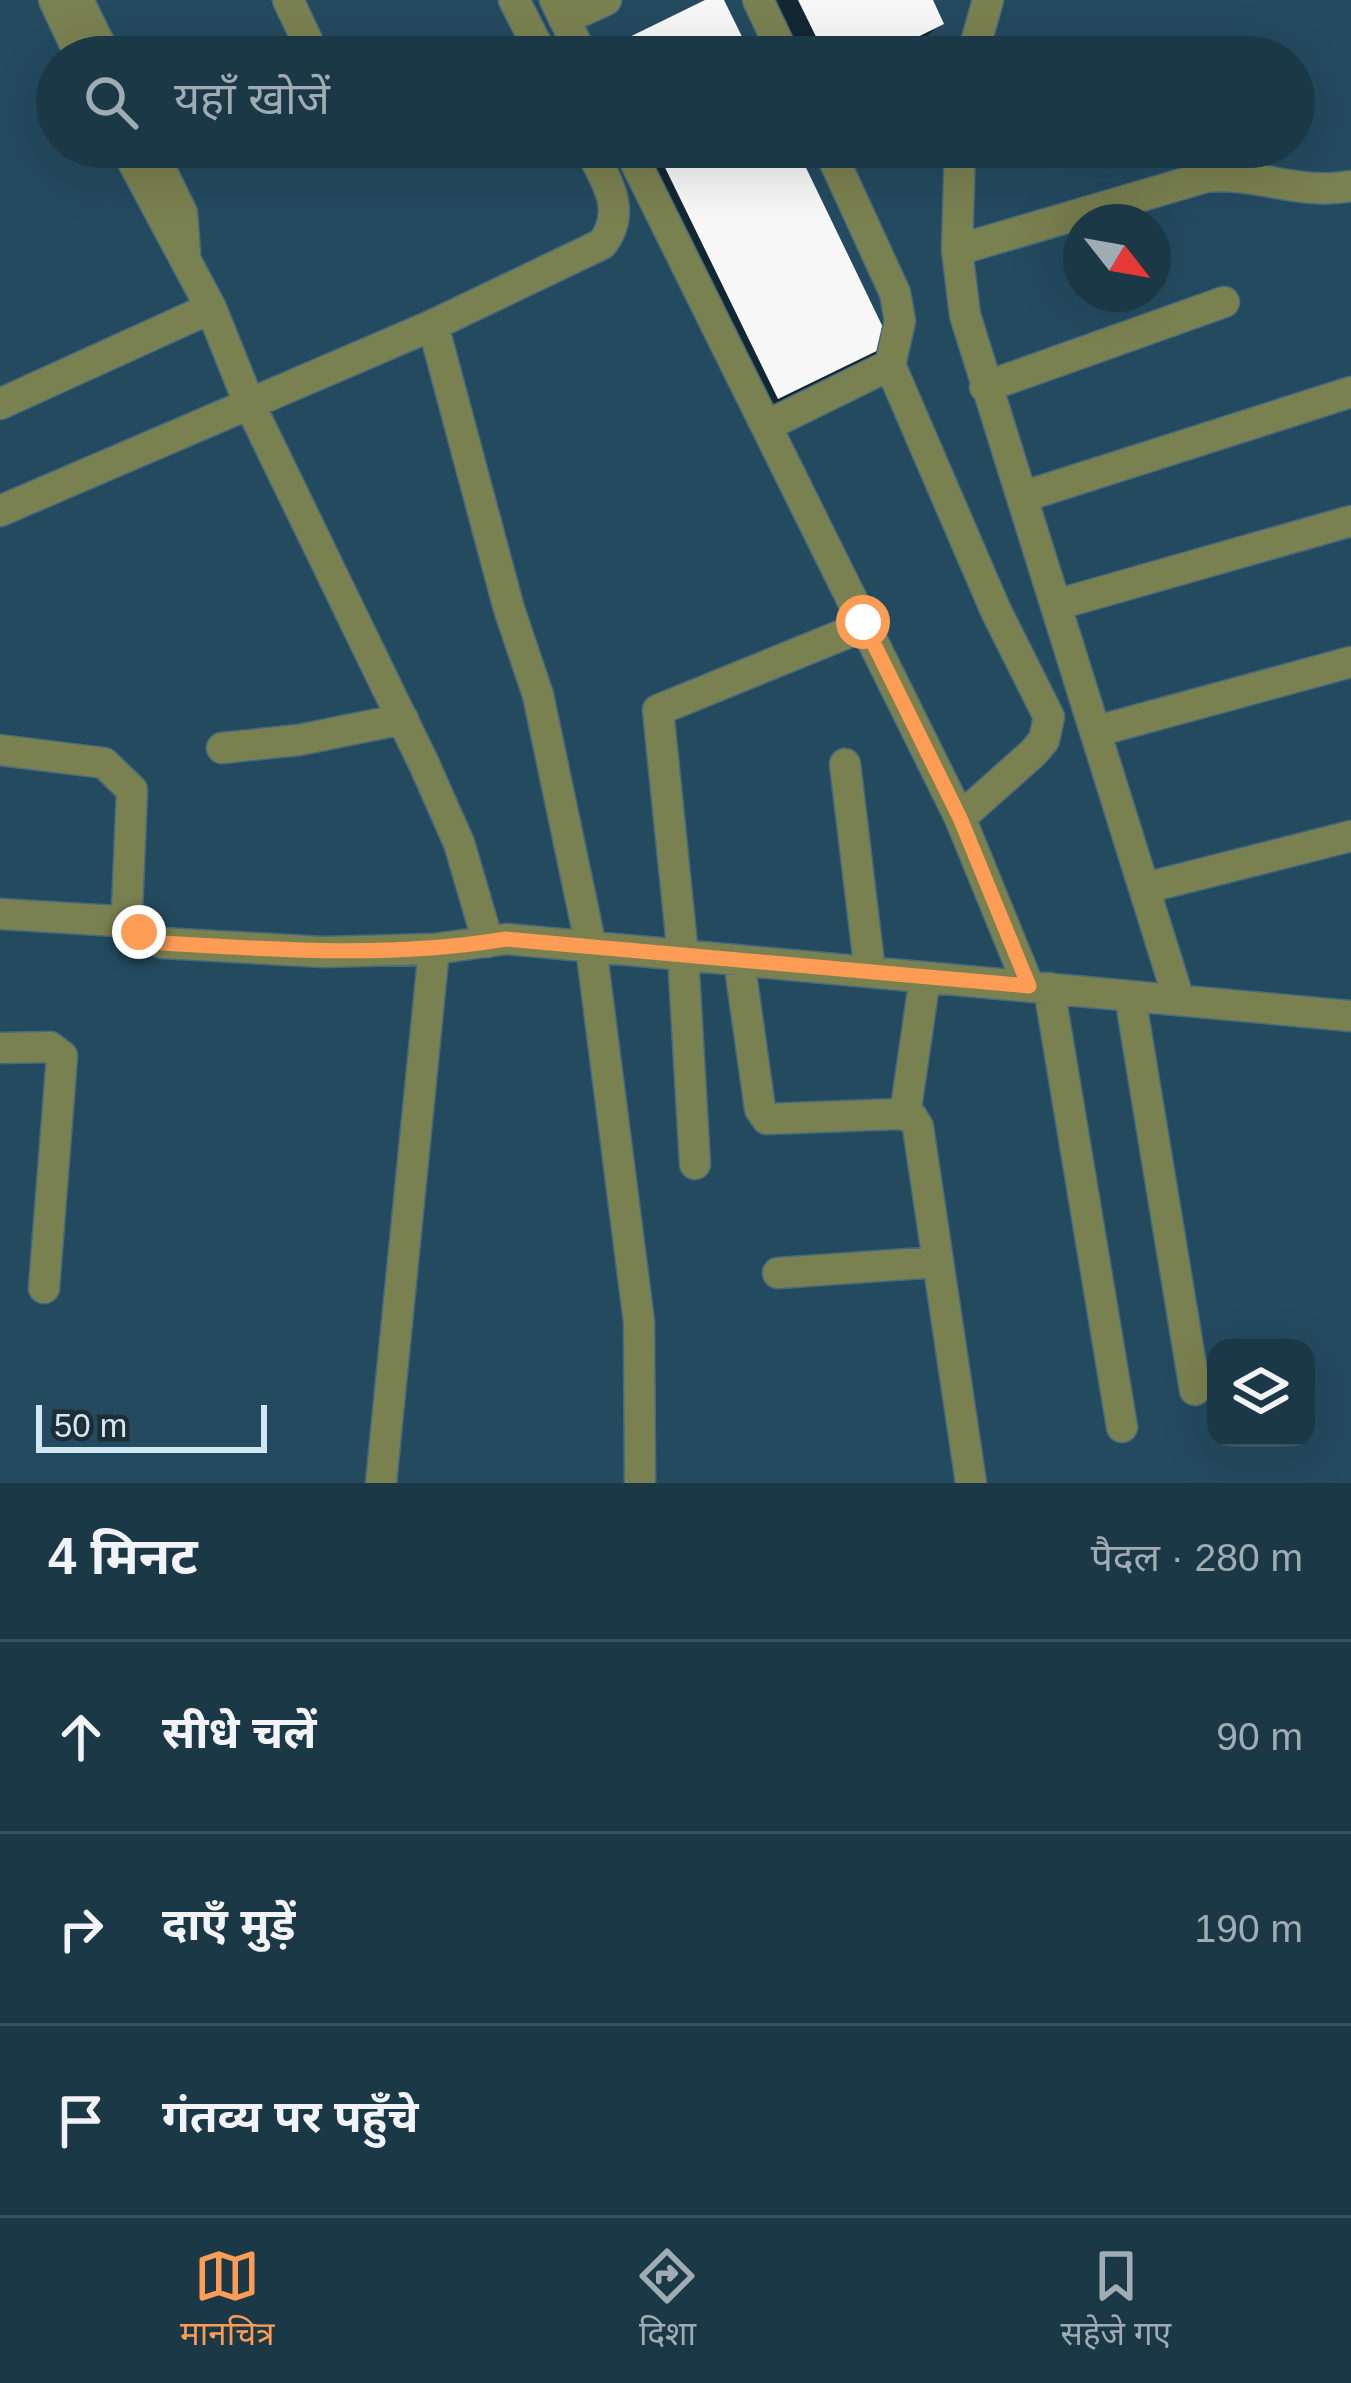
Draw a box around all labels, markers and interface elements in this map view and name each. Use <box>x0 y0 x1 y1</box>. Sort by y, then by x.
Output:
search box <box>36 36 1315 168</box>
icon: search <box>78 69 144 135</box>
text: यहाँ खोजें <box>174 73 330 124</box>
north arrow <box>1063 204 1171 312</box>
route start <box>836 595 890 649</box>
route end <box>112 905 166 959</box>
map controls <box>1207 1339 1315 1447</box>
button: layers <box>1207 1339 1315 1447</box>
scale bar <box>36 1399 267 1452</box>
text: 50 m <box>54 1407 127 1444</box>
text: 4 मिनट <box>48 1528 198 1585</box>
text: पैदल · 280 m <box>1091 1536 1303 1579</box>
icon: ahead <box>48 1704 114 1770</box>
text: सीधे चलें <box>162 1707 316 1758</box>
text: 90 m <box>1216 1715 1303 1758</box>
icon: right <box>48 1896 114 1962</box>
text: दाएँ मुड़ें <box>162 1899 295 1950</box>
text: 190 m <box>1195 1907 1303 1950</box>
icon: arrive <box>48 2088 114 2154</box>
text: गंतव्य पर पहुँचे <box>162 2091 418 2142</box>
tab: मानचित्र <box>180 2243 274 2358</box>
tab: दिशा <box>634 2243 700 2358</box>
tab: सहेजे गए <box>1061 2243 1171 2358</box>

